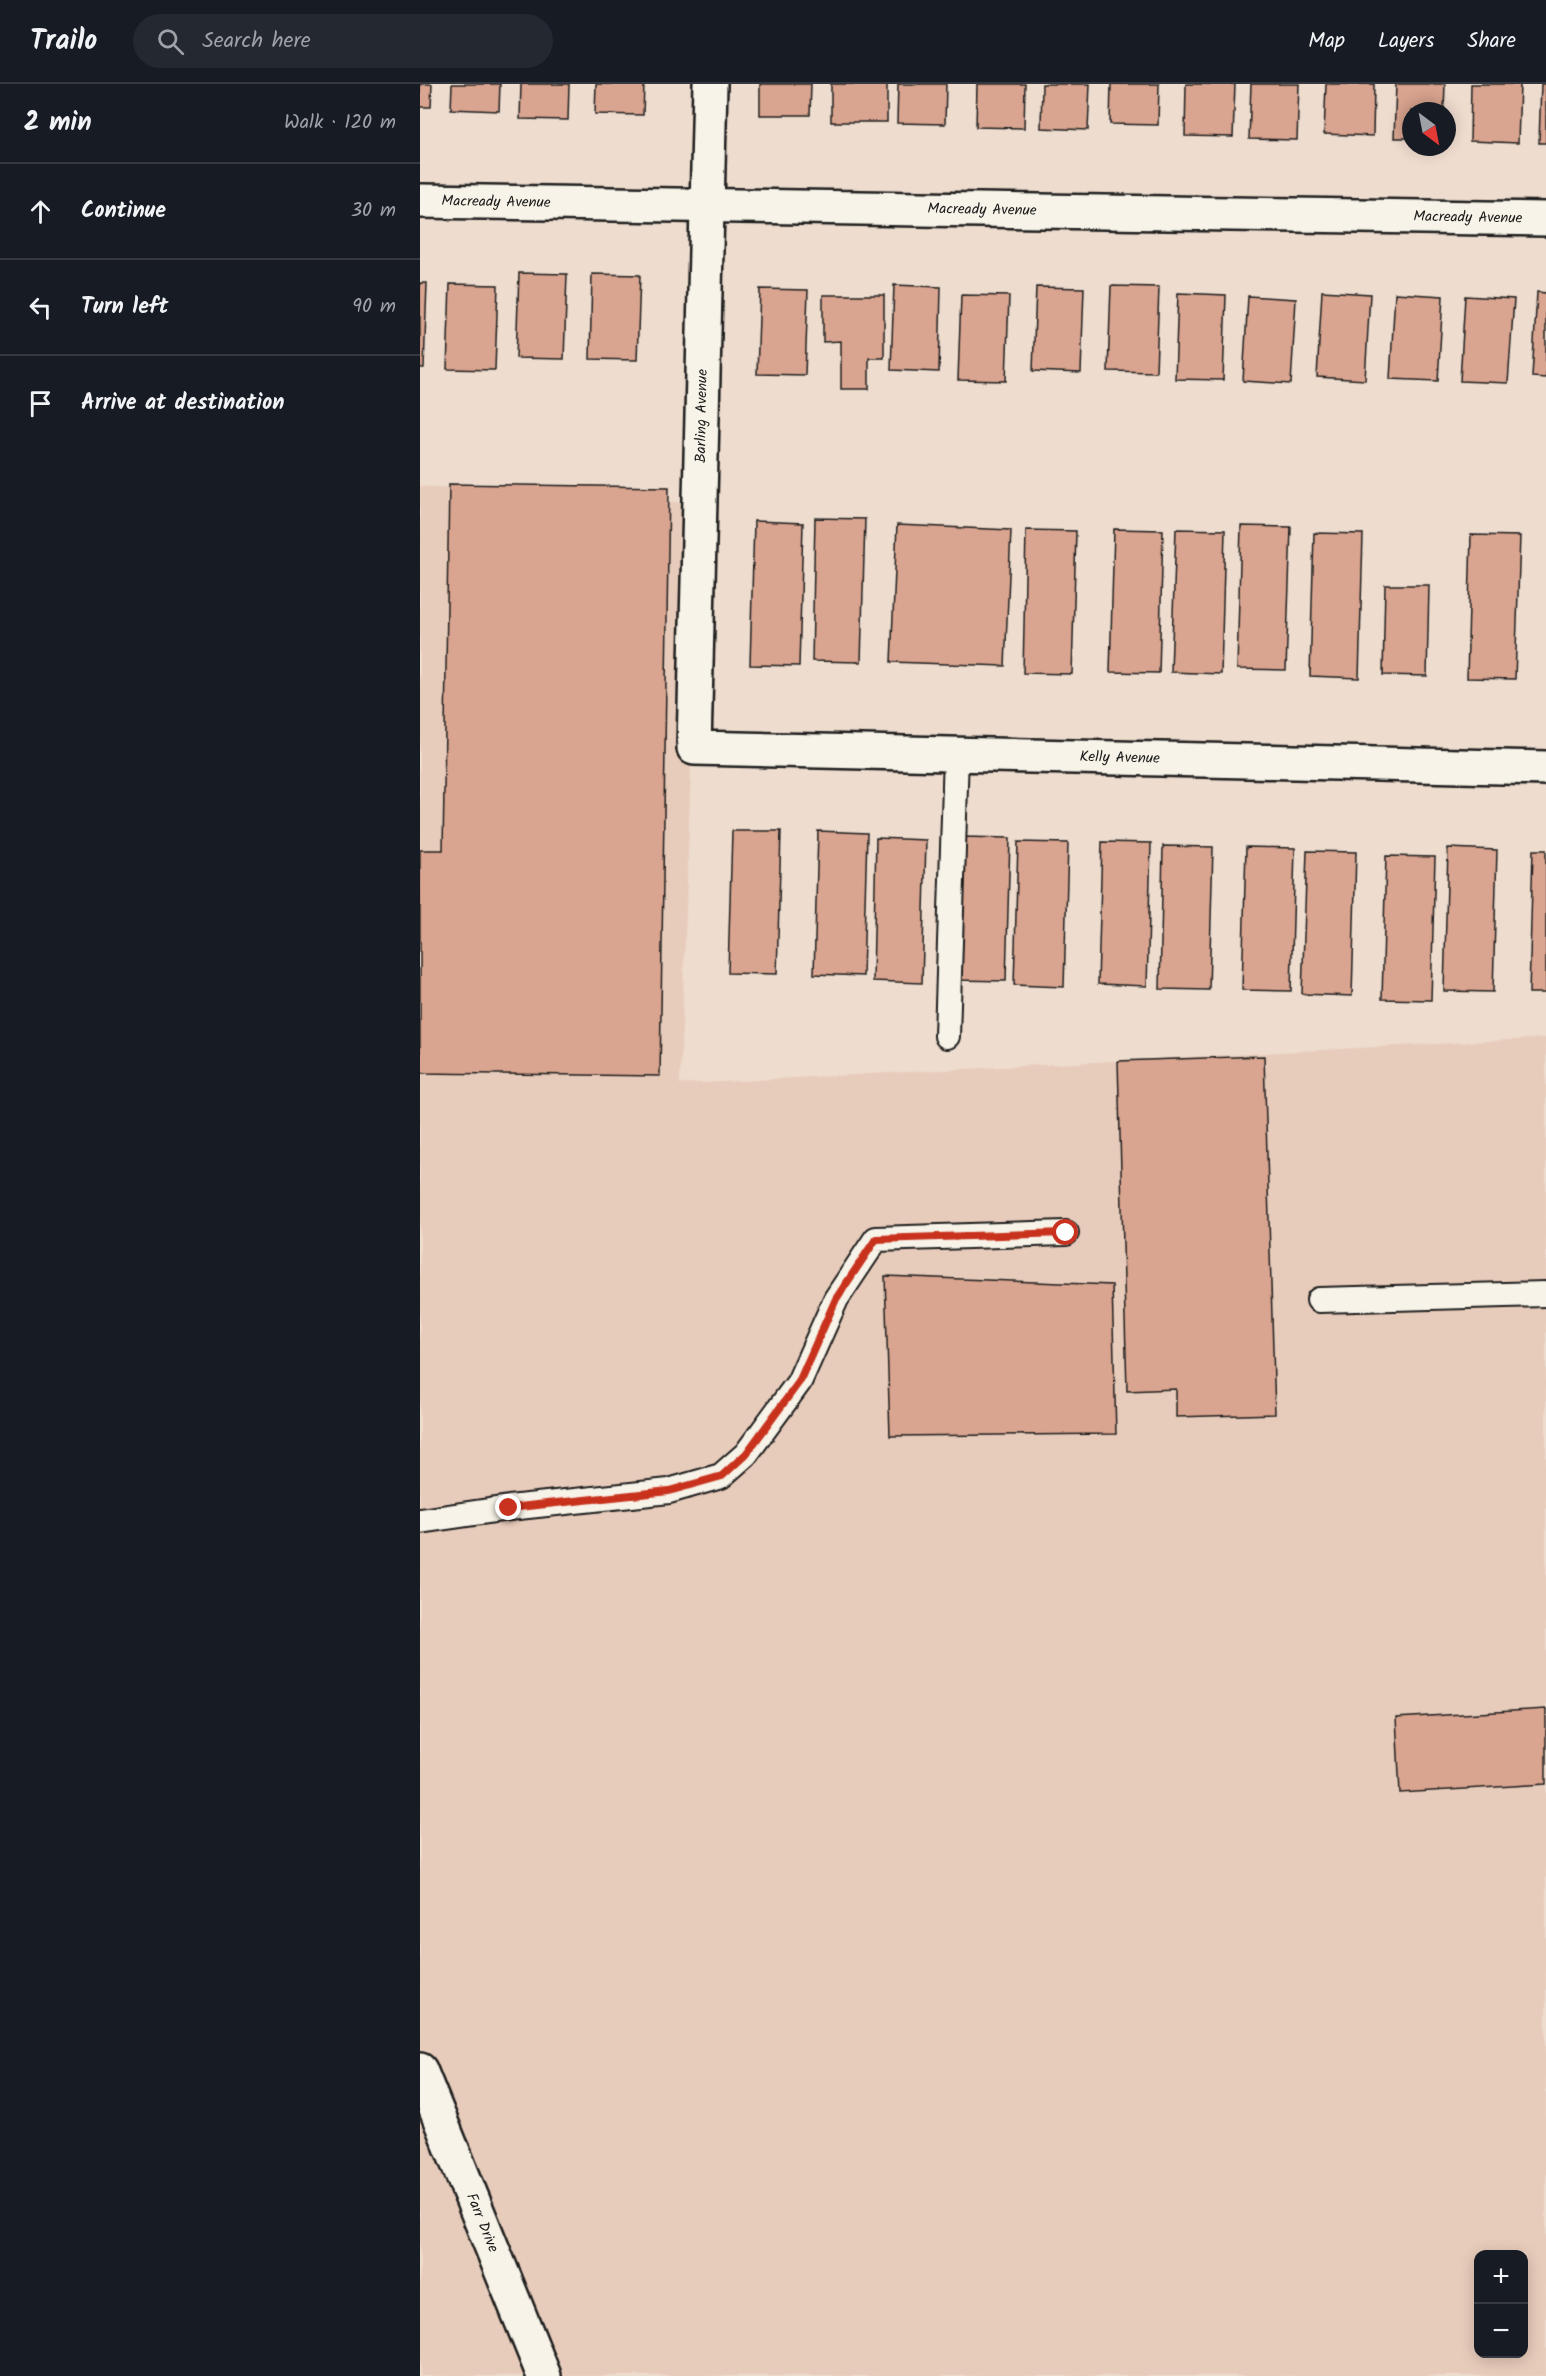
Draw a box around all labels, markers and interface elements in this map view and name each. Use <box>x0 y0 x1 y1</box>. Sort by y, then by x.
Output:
search box <box>133 14 553 68</box>
text: Trailo <box>30 19 97 64</box>
text: Search here <box>202 24 311 59</box>
icon: search <box>154 25 187 58</box>
text: Map <box>1308 25 1345 58</box>
text: Layers <box>1378 25 1434 58</box>
text: Share <box>1467 25 1516 58</box>
text: 2 min <box>24 102 92 144</box>
north arrow <box>1402 102 1456 156</box>
text: Walk · 120 m <box>284 107 396 139</box>
street label: Macready Avenue <box>441 189 551 215</box>
text: Continue <box>81 194 166 229</box>
icon: ahead <box>24 195 57 228</box>
text: 30 m <box>351 195 396 227</box>
street label: Macready Avenue <box>927 197 1037 223</box>
street label: Macready Avenue <box>1413 205 1523 231</box>
text: Turn left <box>81 290 168 325</box>
icon: left <box>24 291 57 324</box>
text: 90 m <box>352 291 396 323</box>
street label: Barling Avenue <box>689 369 715 463</box>
text: Arrive at destination <box>81 386 284 421</box>
icon: arrive <box>24 387 57 420</box>
street label: Kelly Avenue <box>1079 745 1160 771</box>
route start <box>1052 1219 1078 1245</box>
route end <box>495 1494 521 1520</box>
street label: Farr Drive <box>459 2190 505 2256</box>
map controls <box>1474 2250 1528 2358</box>
button: + <box>1474 2250 1528 2304</box>
button: − <box>1474 2304 1528 2358</box>

